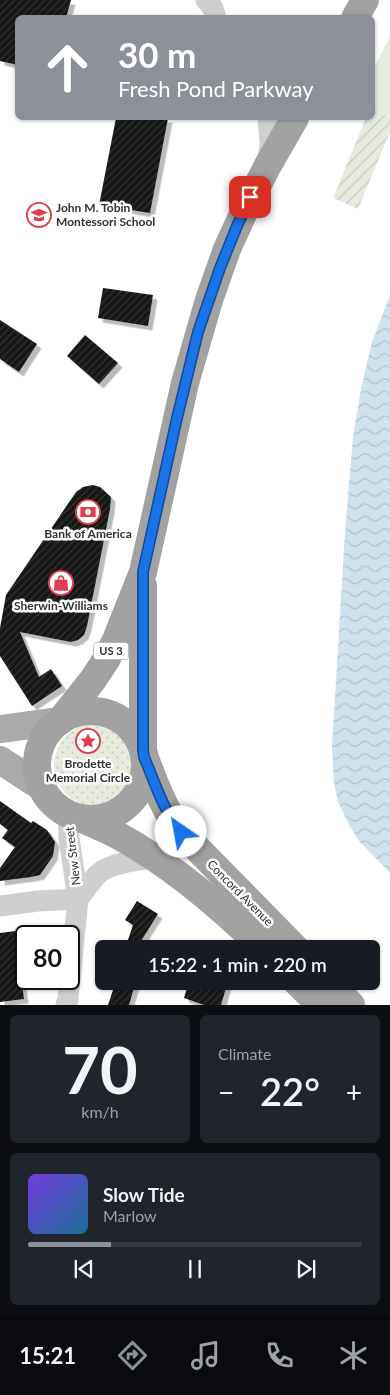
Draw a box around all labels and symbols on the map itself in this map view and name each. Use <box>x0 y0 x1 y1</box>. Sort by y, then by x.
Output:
pin <box>229 176 271 218</box>
place label: John M. Tobin Montessori School <box>56 200 155 229</box>
school or university icon: John M. Tobin Montessori School <box>26 202 52 228</box>
bank icon: Bank of America <box>75 499 101 525</box>
place label: Bank of America <box>44 526 132 541</box>
shop icon: Sherwin-Williams <box>48 570 74 596</box>
place label: Sherwin-Williams <box>14 598 108 613</box>
road number: US 3 <box>94 642 128 659</box>
place icon: Brodette Memorial Circle <box>75 728 101 754</box>
place label: Brodette Memorial Circle <box>46 756 131 785</box>
position arrow <box>154 805 206 857</box>
street label: New Street <box>61 825 84 886</box>
street label: Concord Avenue <box>204 857 276 929</box>
speed limit sign: 80 <box>15 925 80 990</box>

